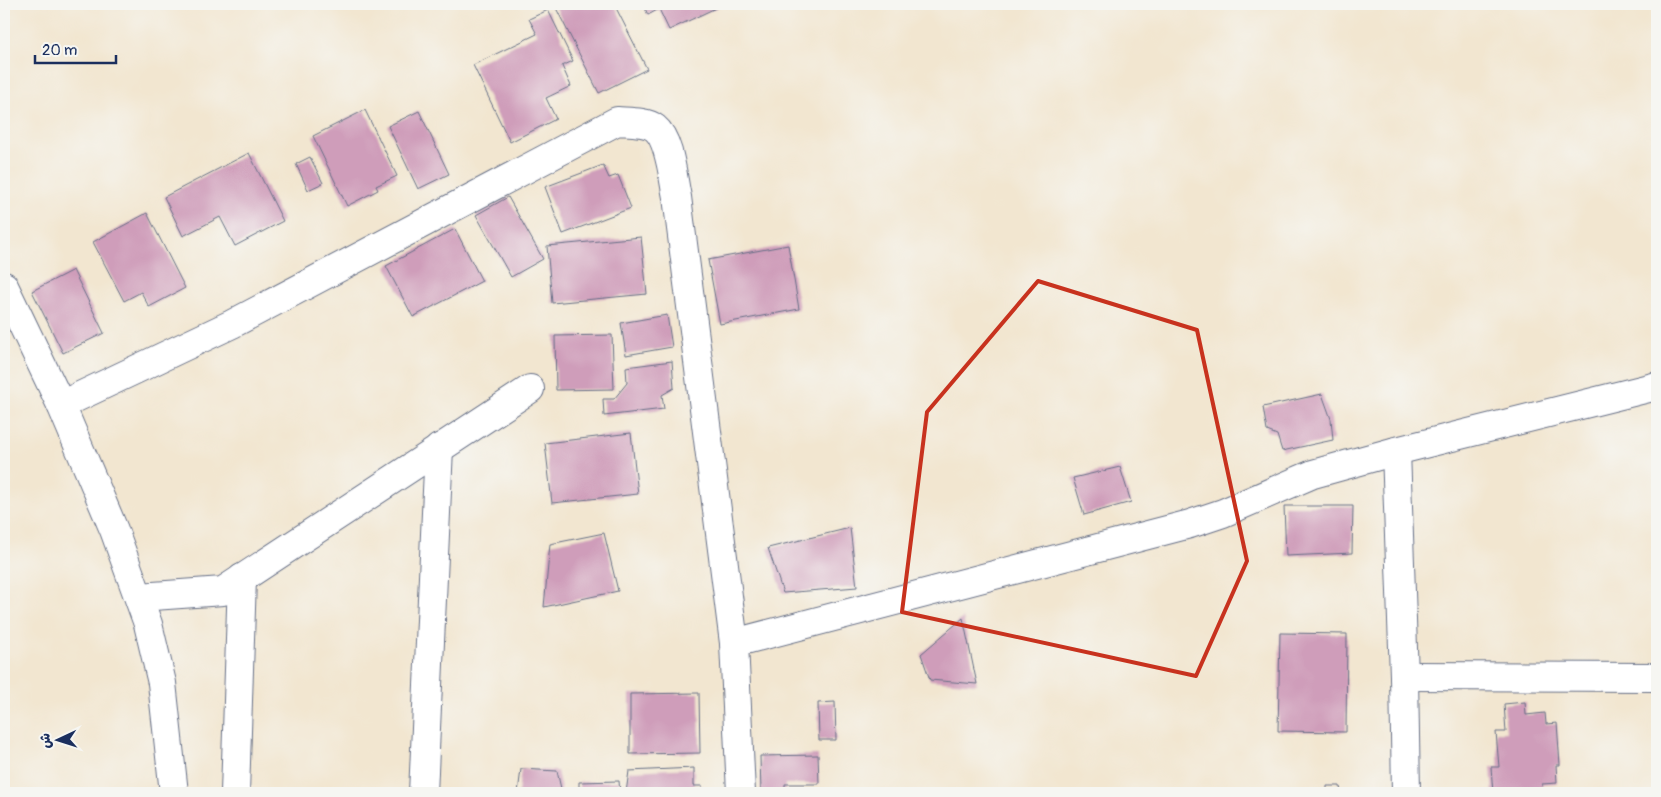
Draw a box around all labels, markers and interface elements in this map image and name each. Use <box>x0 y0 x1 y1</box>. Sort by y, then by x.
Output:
scale bar <box>35 32 116 64</box>
text: 20 m <box>42 41 77 60</box>
north arrow <box>32 714 82 764</box>
text: ش <box>37 733 55 749</box>

